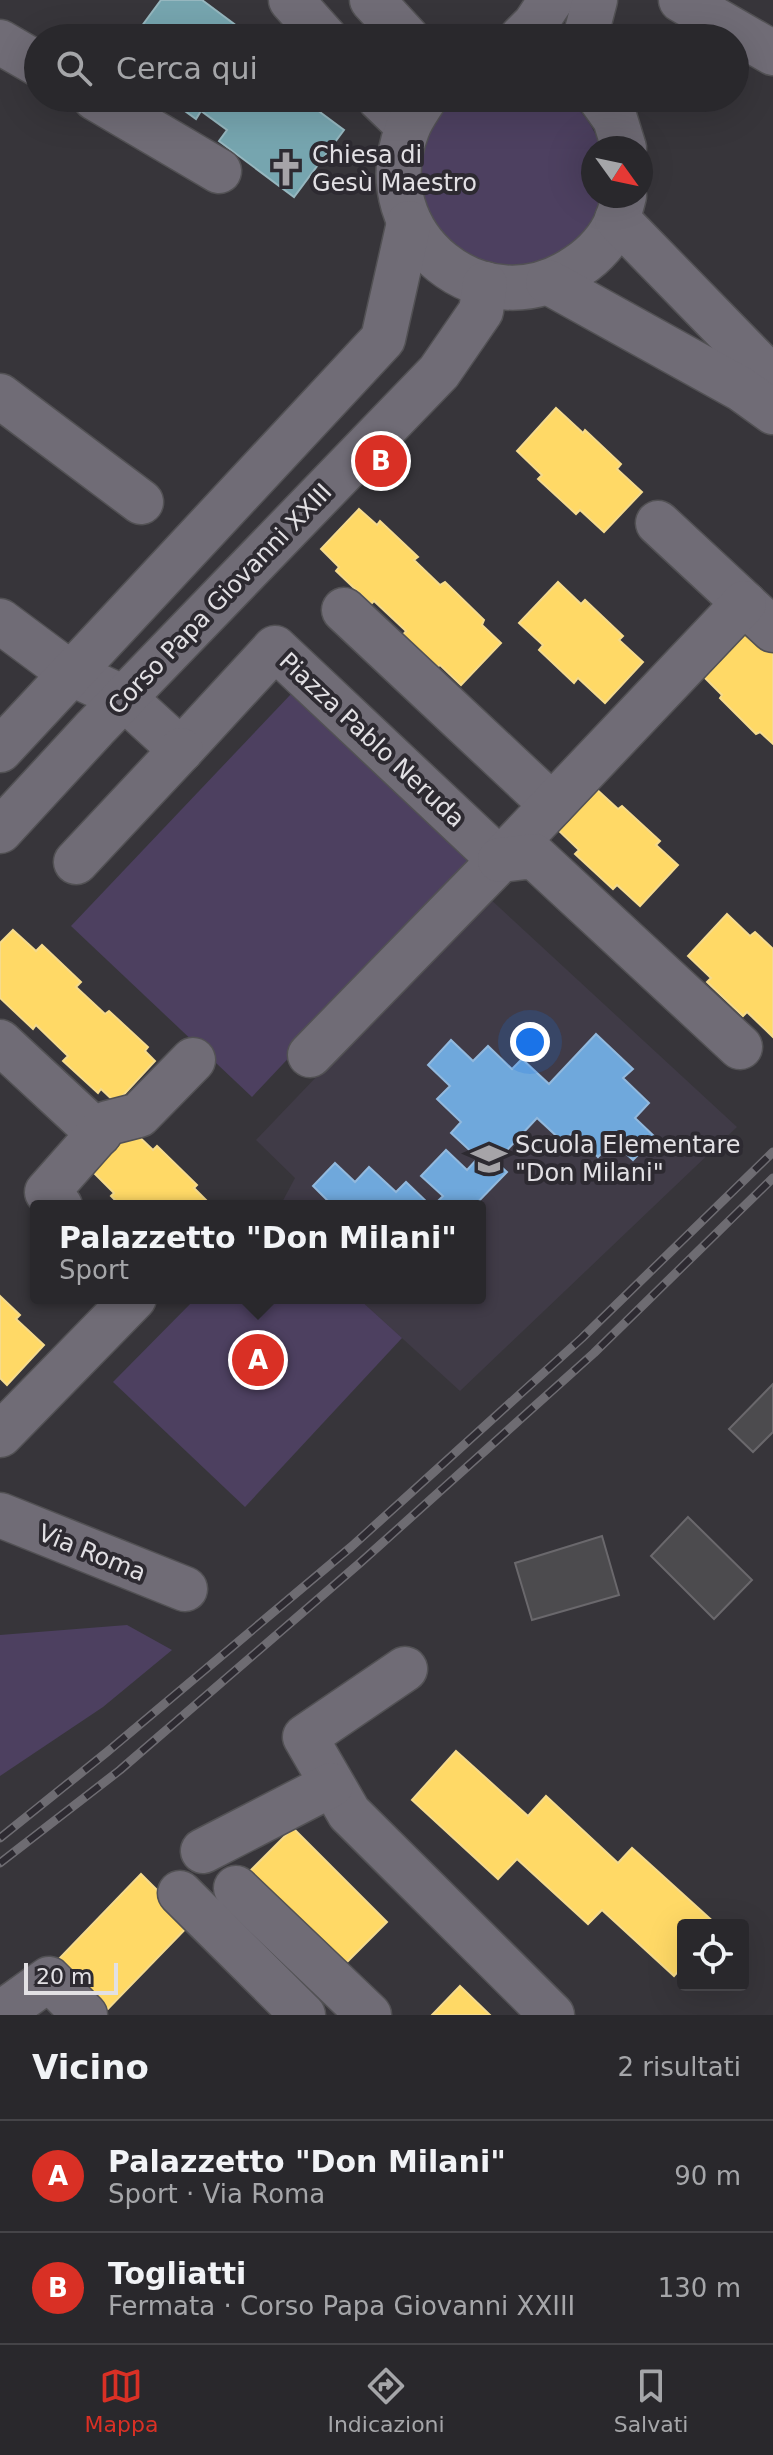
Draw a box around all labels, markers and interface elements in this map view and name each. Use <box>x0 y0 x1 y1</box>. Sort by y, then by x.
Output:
search box <box>24 24 749 112</box>
icon: search <box>52 46 96 90</box>
text: Cerca qui <box>116 51 258 86</box>
north arrow <box>581 136 653 208</box>
place label: Chiesa di Gesù Maestro <box>312 141 477 197</box>
church icon: Chiesa di Gesù Maestro <box>267 150 305 188</box>
pin: B <box>355 431 407 491</box>
street label: Corso Papa Giovanni XXIII <box>102 478 338 720</box>
street label: Piazza Pablo Neruda <box>274 647 470 833</box>
your location <box>510 1022 550 1062</box>
place label: Scuola Elementare "Don Milani" <box>515 1131 741 1187</box>
school or university icon: Scuola Elementare "Don Milani" <box>470 1140 508 1178</box>
popup <box>30 1200 486 1304</box>
text: Palazzetto "Don Milani" <box>59 1220 457 1255</box>
text: Sport <box>59 1255 129 1285</box>
pin: A <box>232 1330 284 1390</box>
street label: Via Roma <box>34 1519 150 1587</box>
map controls <box>677 1919 749 1991</box>
button: locate <box>677 1919 749 1991</box>
scale bar <box>24 1959 118 1995</box>
text: 20 m <box>36 1964 92 1989</box>
text: Vicino <box>32 2047 149 2087</box>
text: 2 risultati <box>617 2052 741 2082</box>
text: Palazzetto "Don Milani" <box>108 2144 506 2179</box>
text: A <box>48 2161 68 2191</box>
text: 90 m <box>674 2161 741 2191</box>
text: Sport · Via Roma <box>108 2179 325 2209</box>
text: Togliatti <box>108 2256 246 2291</box>
text: B <box>48 2273 68 2303</box>
text: 130 m <box>658 2273 741 2303</box>
text: Fermata · Corso Papa Giovanni XXIII <box>108 2291 575 2321</box>
tab: Mappa <box>85 2364 158 2437</box>
tab: Indicazioni <box>327 2364 445 2437</box>
tab: Salvati <box>614 2364 688 2437</box>

